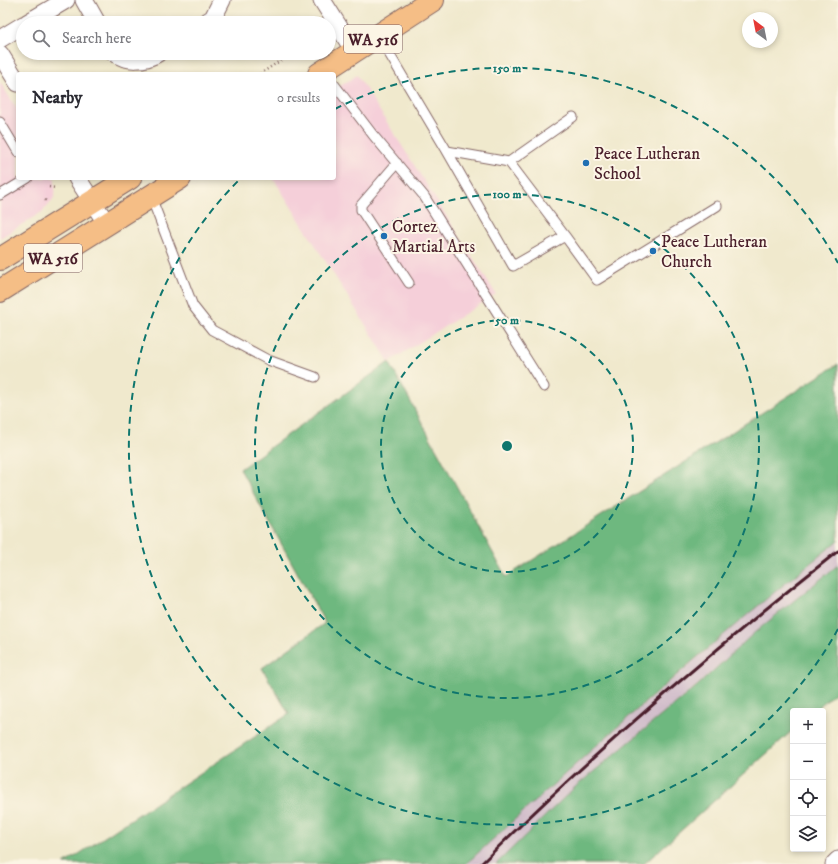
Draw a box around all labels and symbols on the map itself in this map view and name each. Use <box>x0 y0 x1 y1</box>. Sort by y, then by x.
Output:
north arrow <box>742 12 778 48</box>
road number: WA 516 <box>344 25 402 53</box>
text: 150 m <box>493 61 521 76</box>
place label: Peace Lutheran School <box>594 143 700 185</box>
marker: Peace Lutheran School <box>581 158 591 168</box>
text: 100 m <box>493 187 521 202</box>
place label: Cortez Martial Arts <box>392 216 475 258</box>
marker: Cortez Martial Arts <box>379 231 389 241</box>
place label: Peace Lutheran Church <box>661 231 767 273</box>
road number: WA 516 <box>24 244 82 272</box>
marker: Peace Lutheran Church <box>648 246 658 256</box>
text: 50 m <box>494 313 519 328</box>
centre of rings <box>500 439 514 453</box>

